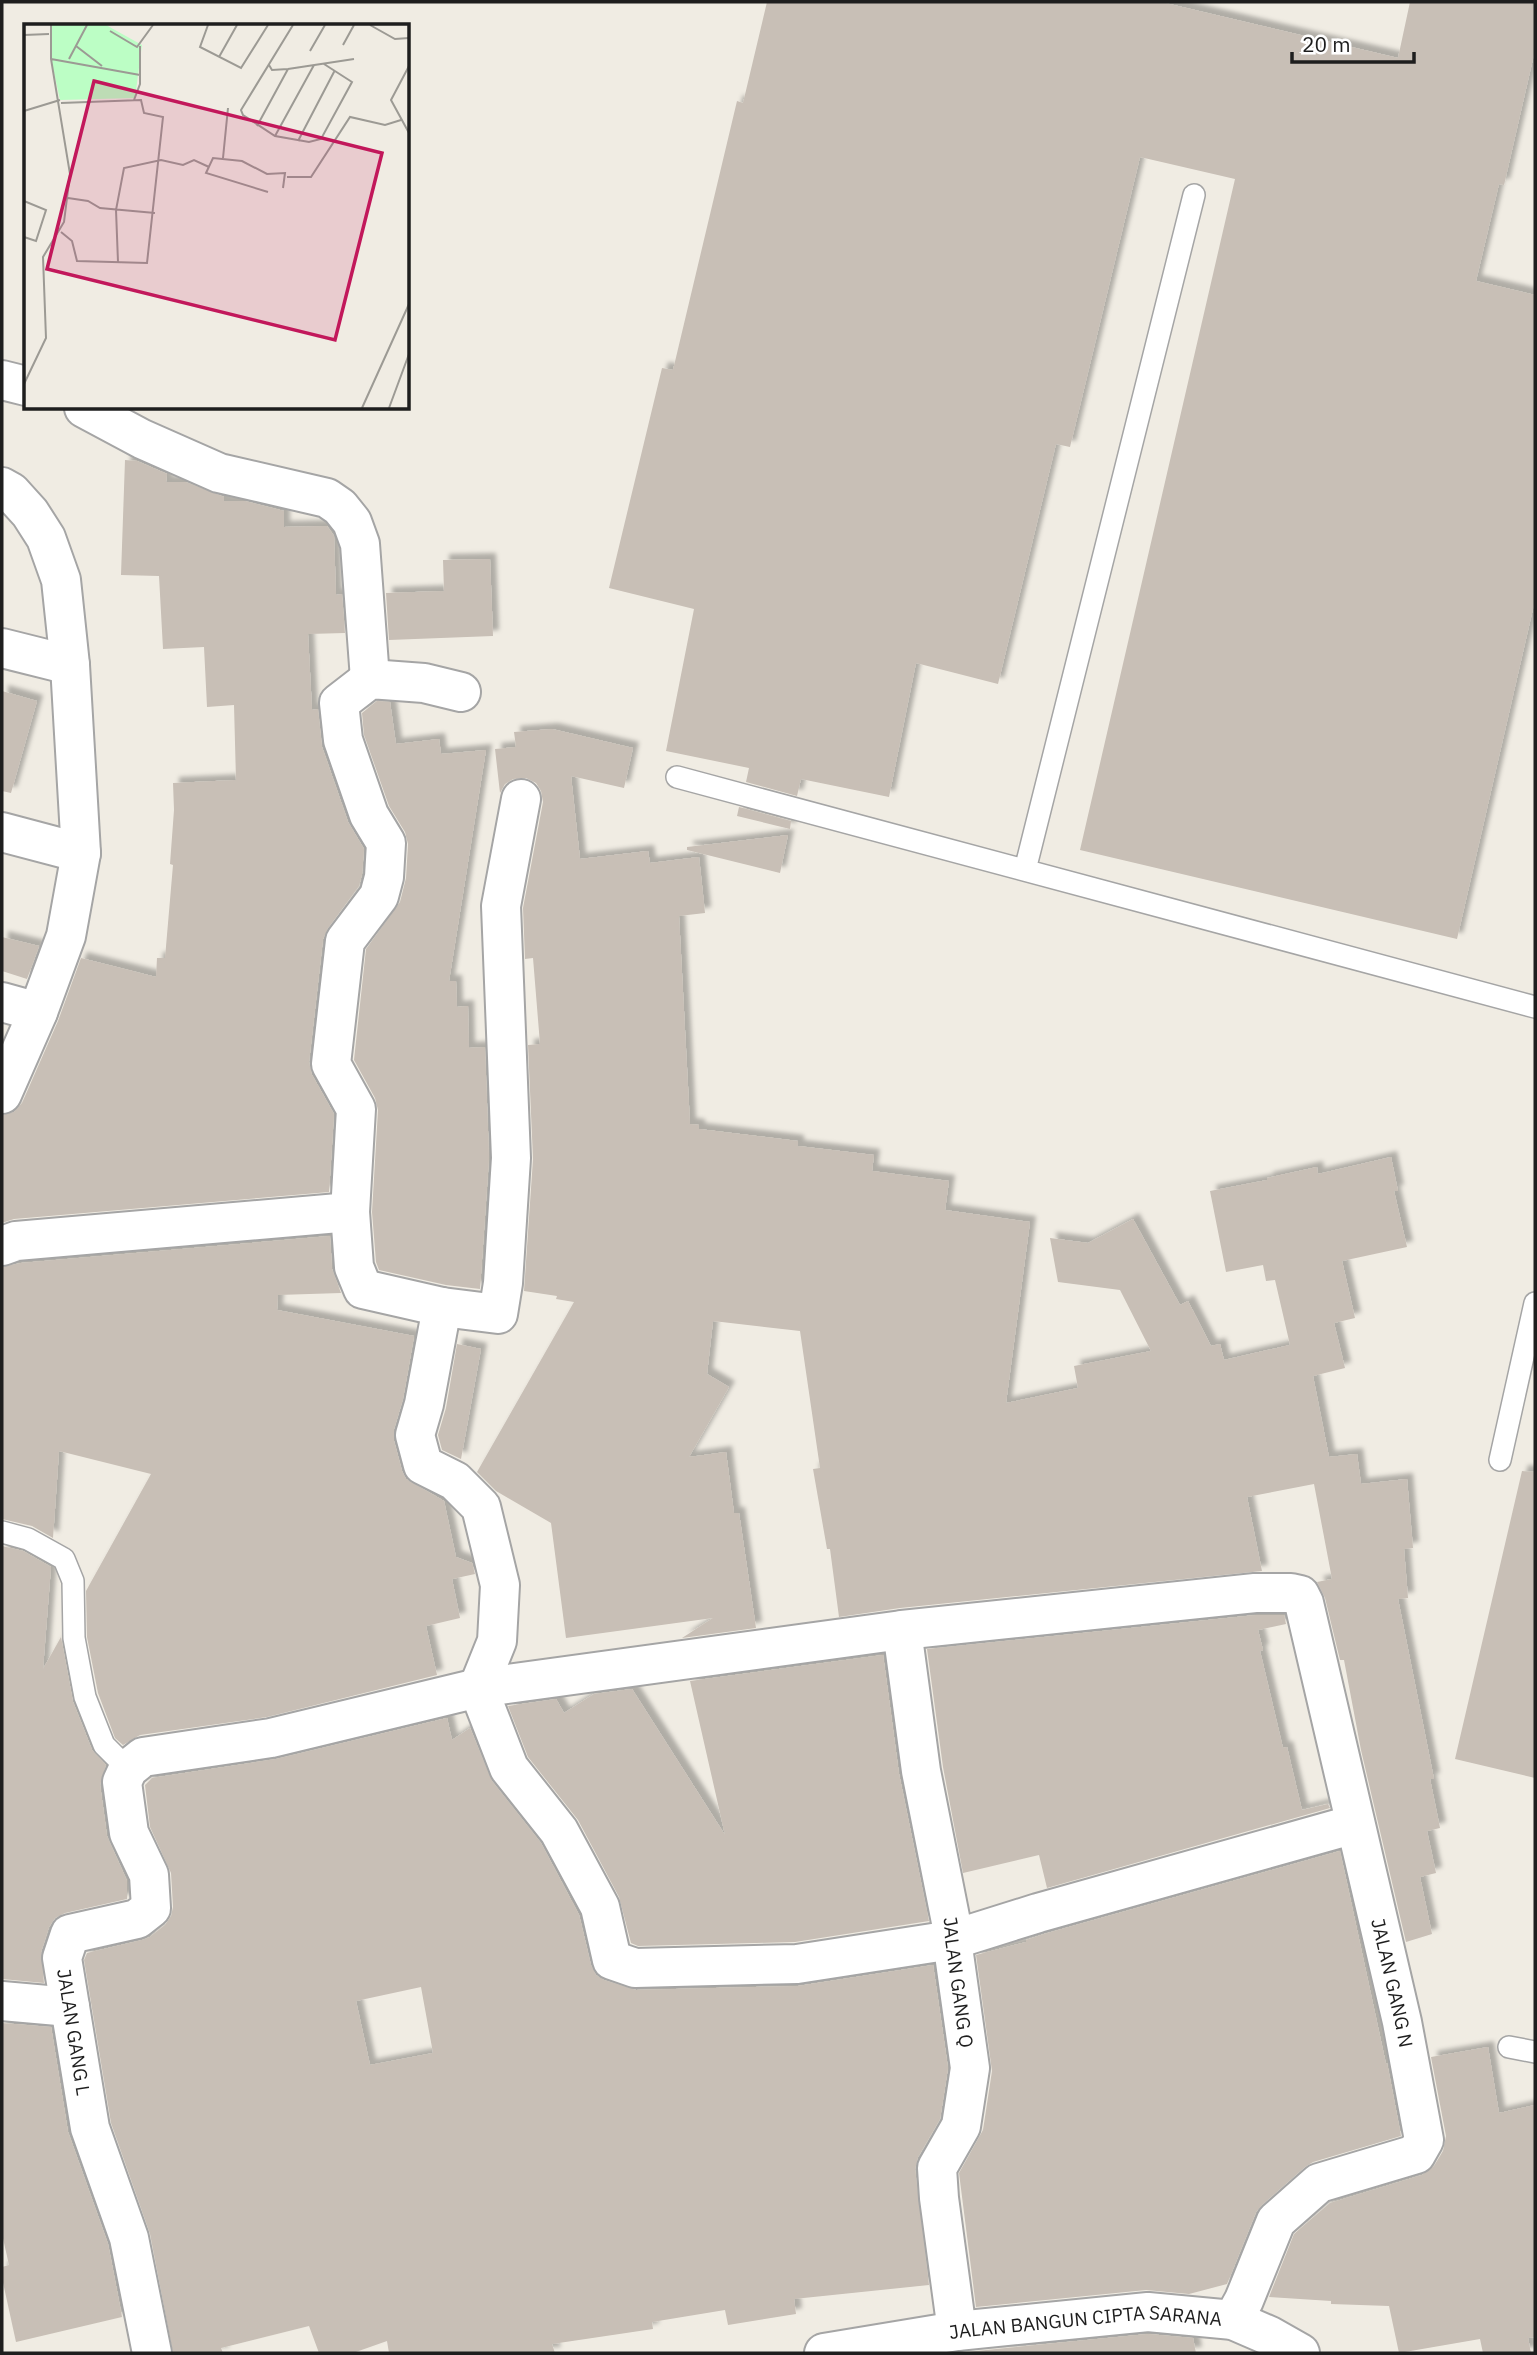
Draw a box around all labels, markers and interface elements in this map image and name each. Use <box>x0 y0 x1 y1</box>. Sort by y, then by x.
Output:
scale bar <box>1292 21 1414 65</box>
inset map <box>24 24 410 410</box>
text: 20 m <box>1302 30 1351 58</box>
street label: JALAN GANG Q <box>938 1915 979 2049</box>
street label: JALAN GANG N <box>1366 1916 1418 2049</box>
street label: JALAN GANG L <box>52 1967 96 2097</box>
street label: JALAN BANGUN CIPTA SARANA <box>947 2300 1223 2344</box>

